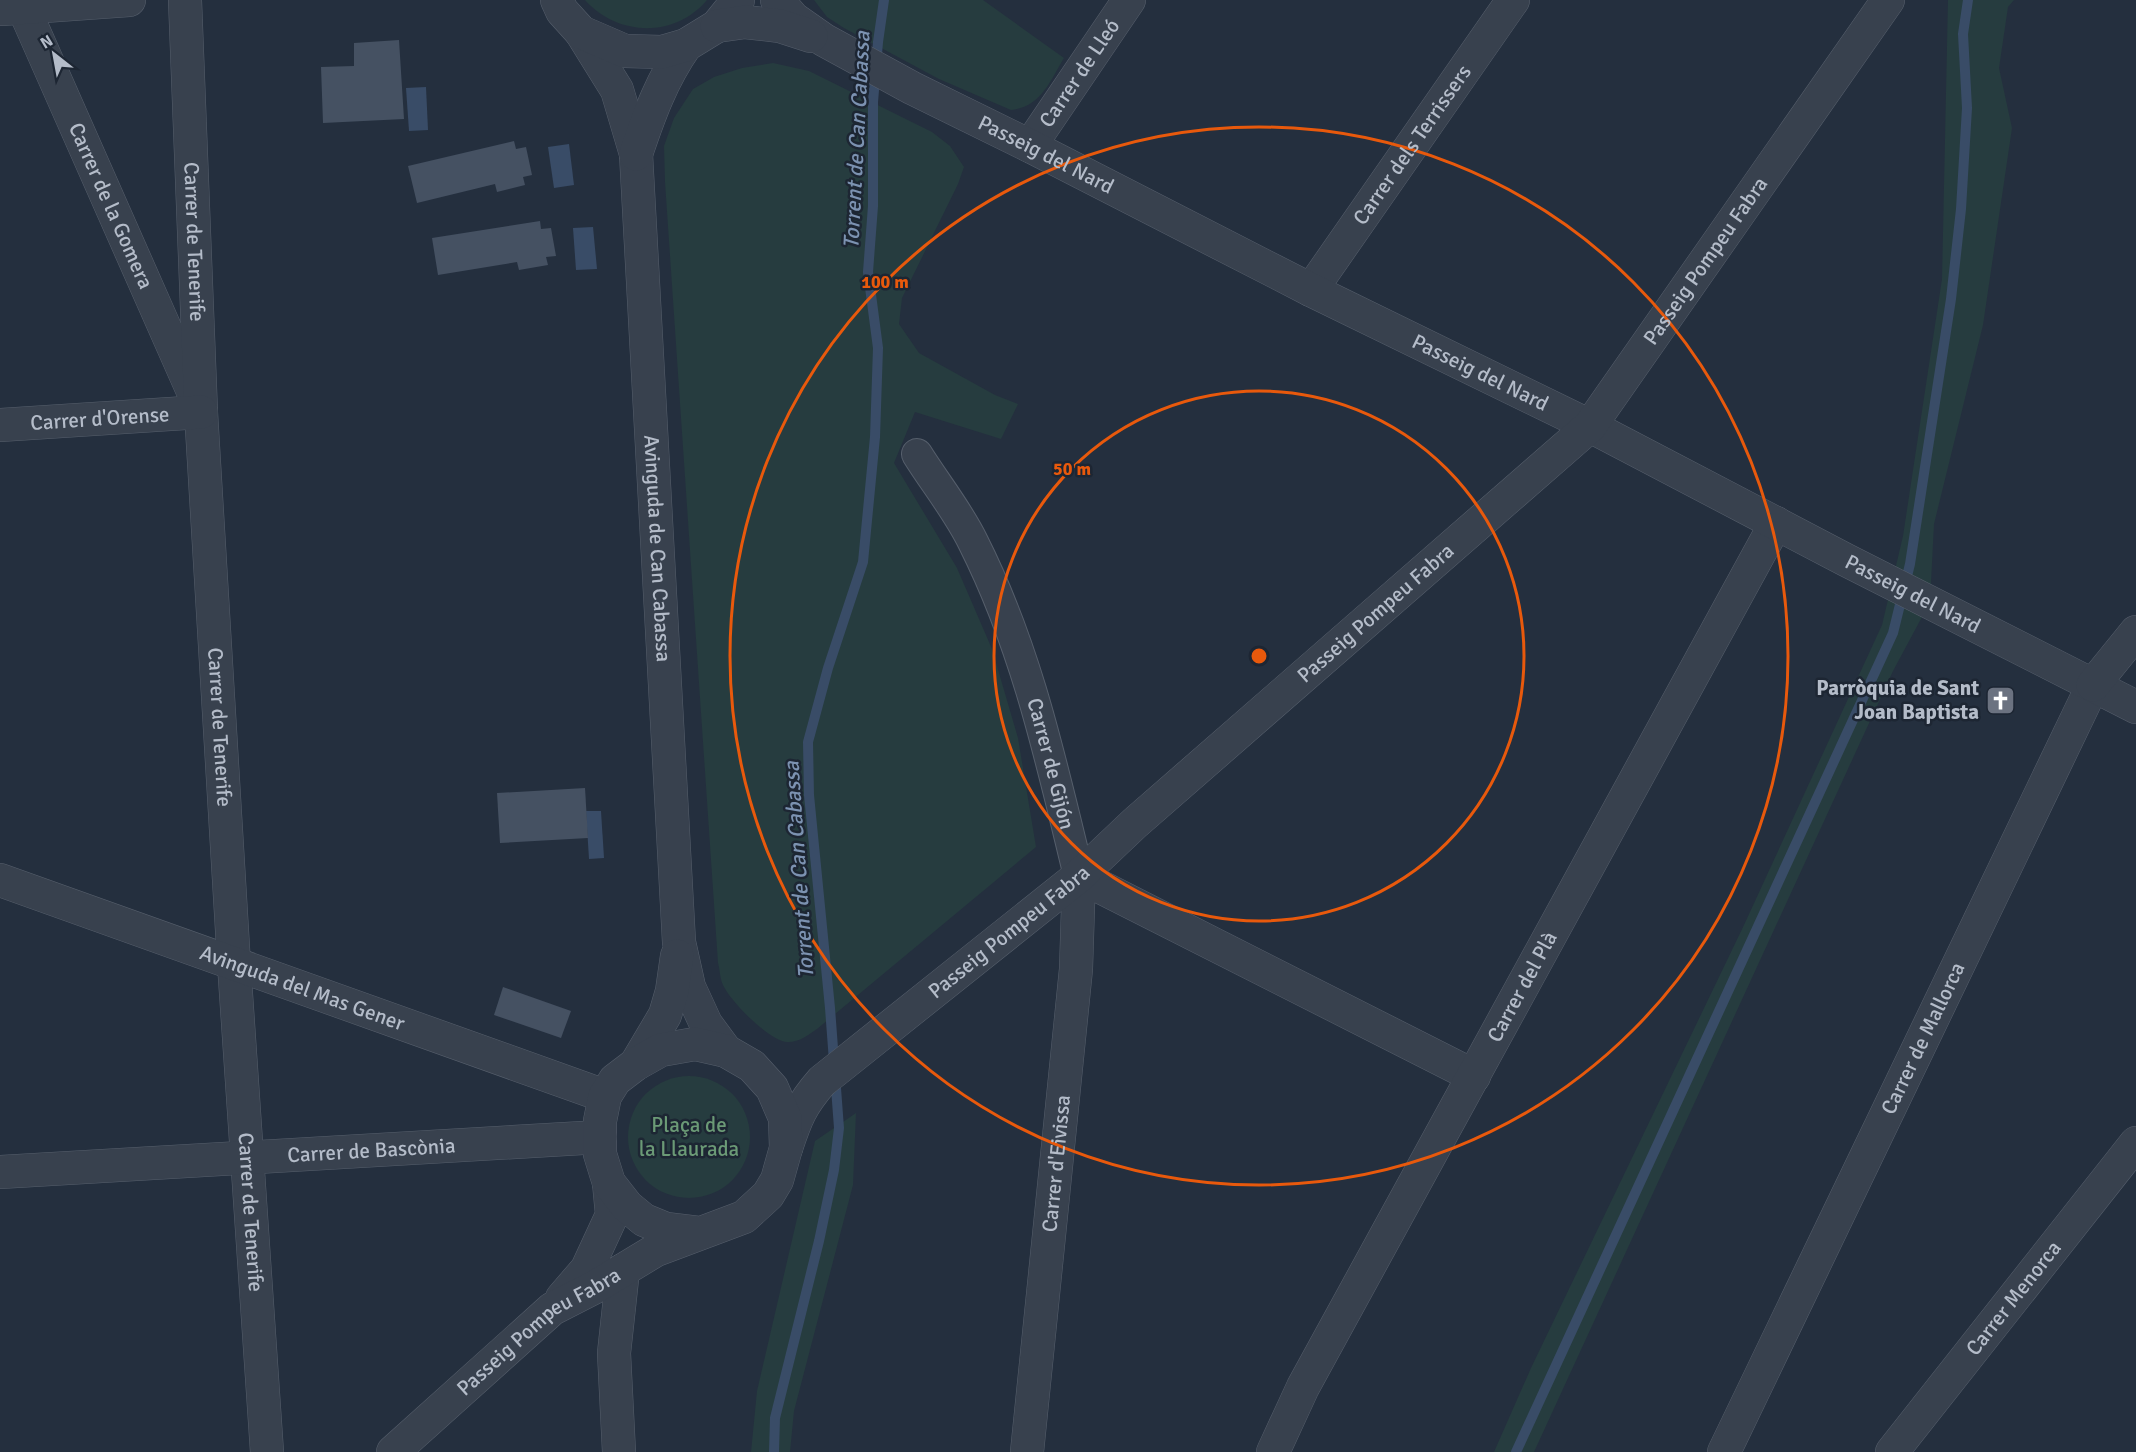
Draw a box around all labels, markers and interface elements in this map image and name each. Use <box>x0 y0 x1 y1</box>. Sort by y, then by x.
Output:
street label: Carrer de Lleó <box>1033 14 1125 132</box>
north arrow <box>24 24 84 84</box>
water label: Torrent de Can Cabassa <box>837 30 876 250</box>
text: N <box>37 31 57 53</box>
street label: Carrer dels Terrissers <box>1347 60 1477 230</box>
street label: Passeig del Nard <box>974 110 1118 200</box>
street label: Carrer de la Gomera <box>63 119 159 293</box>
street label: Carrer de Tenerife <box>178 162 210 322</box>
street label: Passeig Pompeu Fabra <box>1638 172 1773 350</box>
text: 100 m <box>861 271 909 293</box>
street label: Passeig del Nard <box>1408 328 1553 417</box>
street label: Carrer d'Orense <box>29 401 170 436</box>
street label: Avinguda de Can Cabassa <box>638 434 677 663</box>
text: 50 m <box>1053 458 1091 480</box>
street label: Passeig Pompeu Fabra <box>1292 538 1459 688</box>
street label: Passeig del Nard <box>1841 549 1985 639</box>
centre of rings <box>1249 646 1269 666</box>
street label: Carrer de Tenerife <box>202 647 238 808</box>
place label: Parròquia de Sant Joan Baptista <box>1816 675 1979 725</box>
church icon: Parròquia de Sant Joan Baptista <box>1984 684 2016 716</box>
street label: Carrer de Gijón <box>1021 695 1080 832</box>
water label: Torrent de Can Cabassa <box>777 760 820 980</box>
street label: Passeig Pompeu Fabra <box>923 860 1095 1004</box>
street label: Carrer del Plà <box>1481 927 1563 1047</box>
street label: Avinguda del Mas Gener <box>196 939 408 1037</box>
street label: Carrer de Mallorca <box>1875 958 1971 1119</box>
street label: Carrer d'Eivissa <box>1036 1094 1076 1233</box>
park label: Plaça de la Llaurada <box>639 1112 739 1162</box>
street label: Carrer de Tenerife <box>232 1132 269 1293</box>
street label: Carrer de Bascònia <box>286 1132 456 1168</box>
street label: Carrer Menorca <box>1960 1236 2067 1361</box>
street label: Passeig Pompeu Fabra <box>451 1262 625 1401</box>

